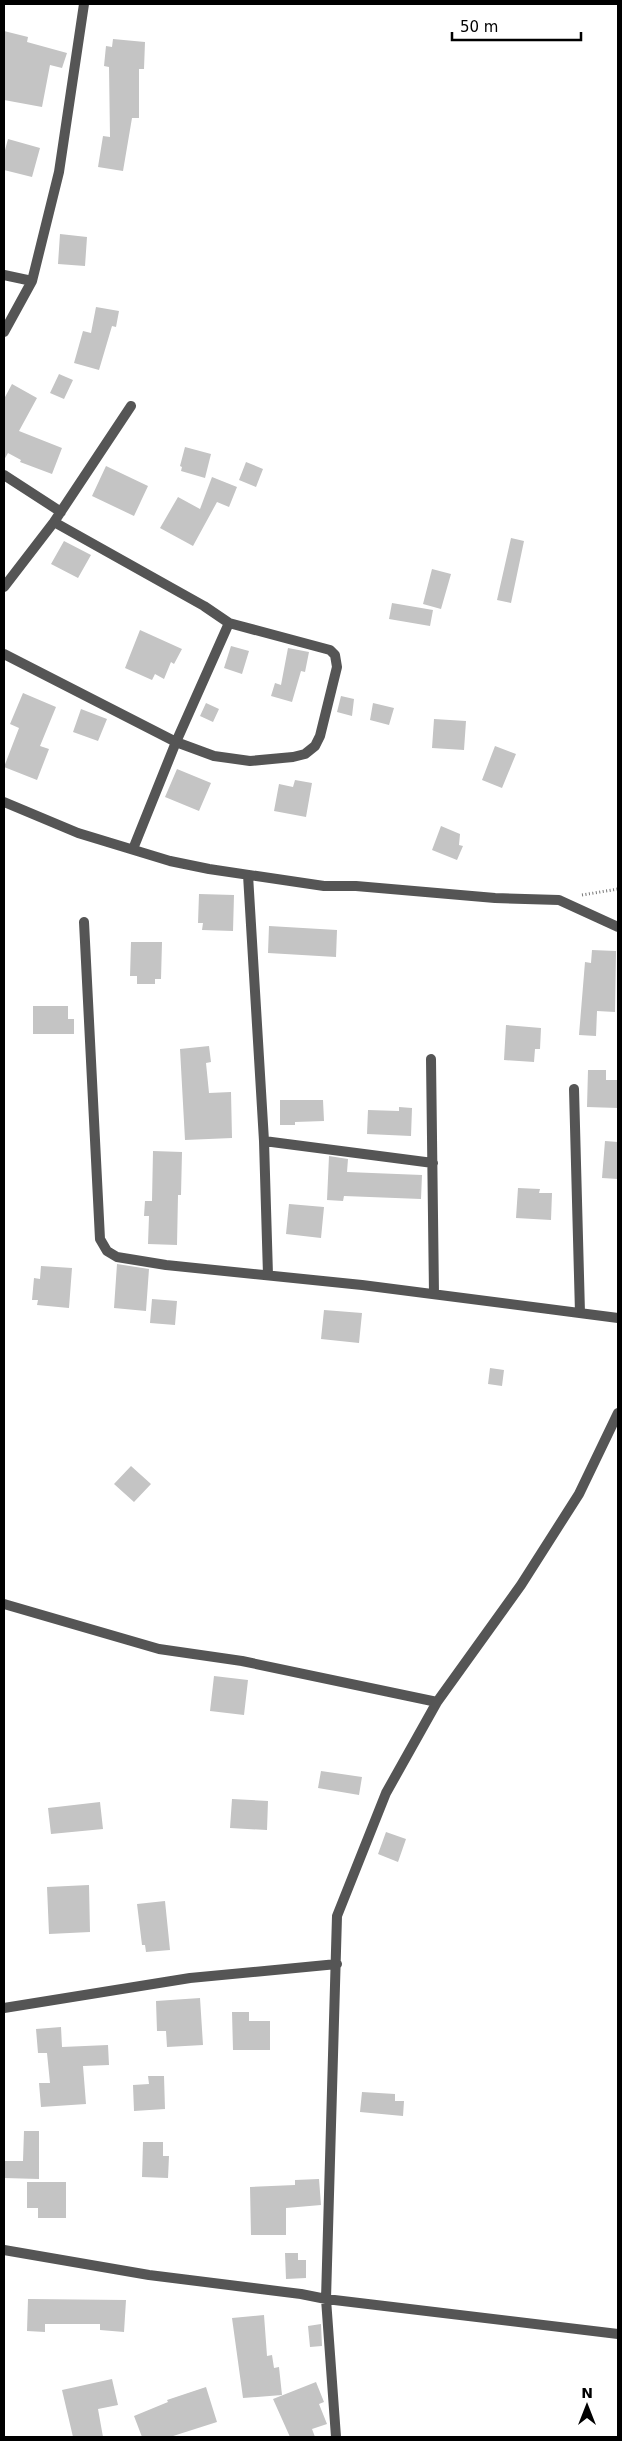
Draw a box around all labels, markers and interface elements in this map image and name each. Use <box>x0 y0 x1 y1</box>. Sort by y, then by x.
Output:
scale bar <box>452 10 581 42</box>
text: 50 m <box>460 18 498 36</box>
north arrow <box>562 2381 612 2431</box>
text: N <box>581 2385 593 2401</box>

